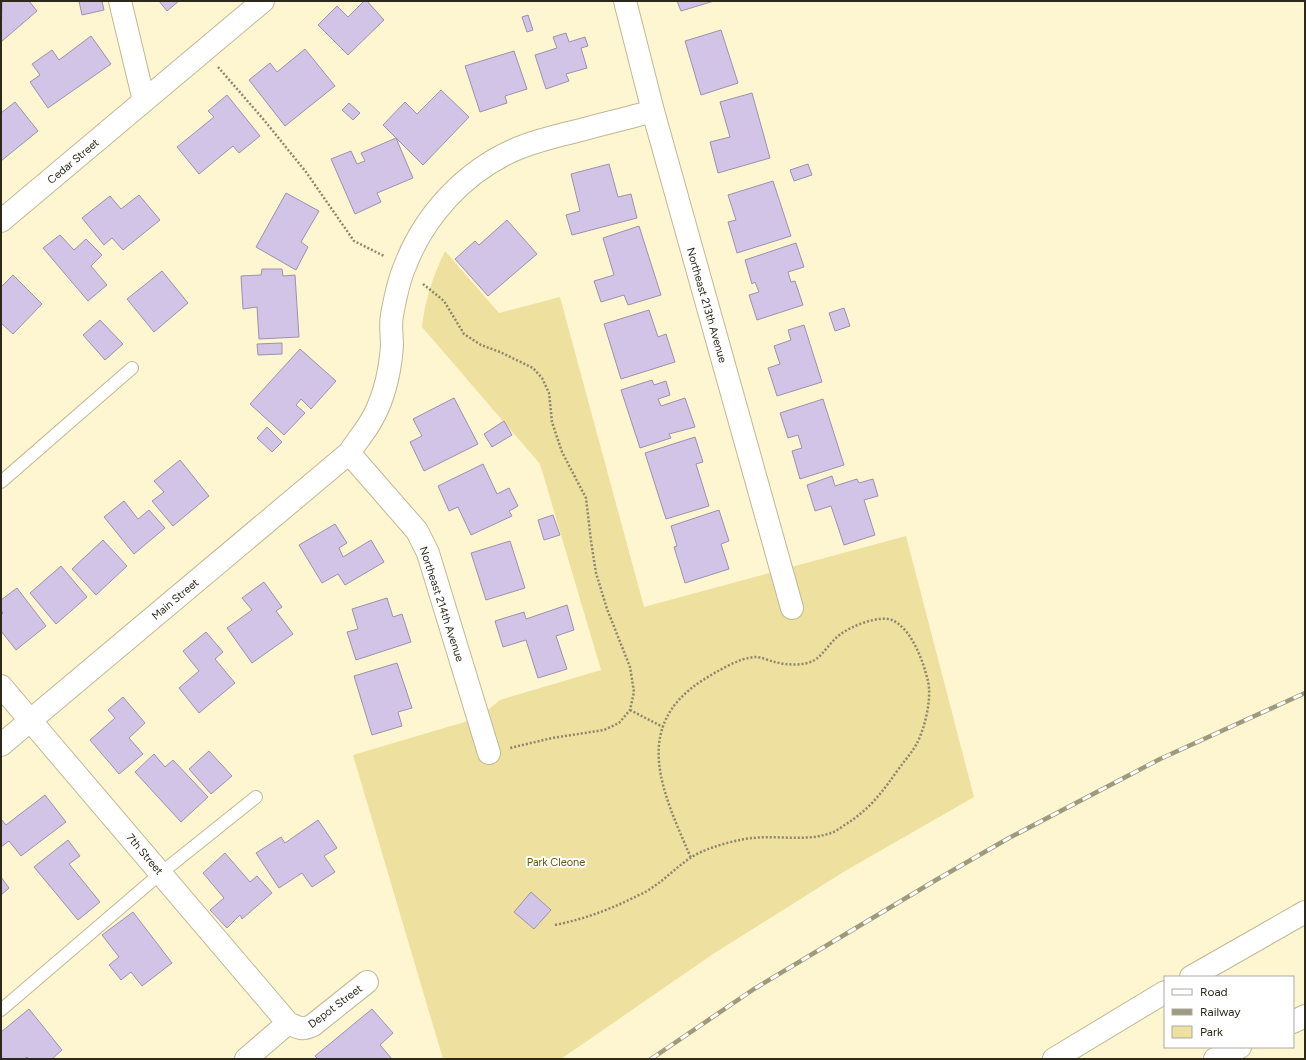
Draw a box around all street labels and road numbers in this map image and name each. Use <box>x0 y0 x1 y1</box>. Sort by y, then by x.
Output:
street label: Cedar Street <box>45 136 102 187</box>
street label: Northeast 213th Avenue <box>684 246 729 364</box>
street label: Northeast 214th Avenue <box>417 545 466 663</box>
street label: Main Street <box>149 576 201 623</box>
street label: 7th Street <box>124 831 166 878</box>
street label: Depot Street <box>306 982 365 1031</box>

